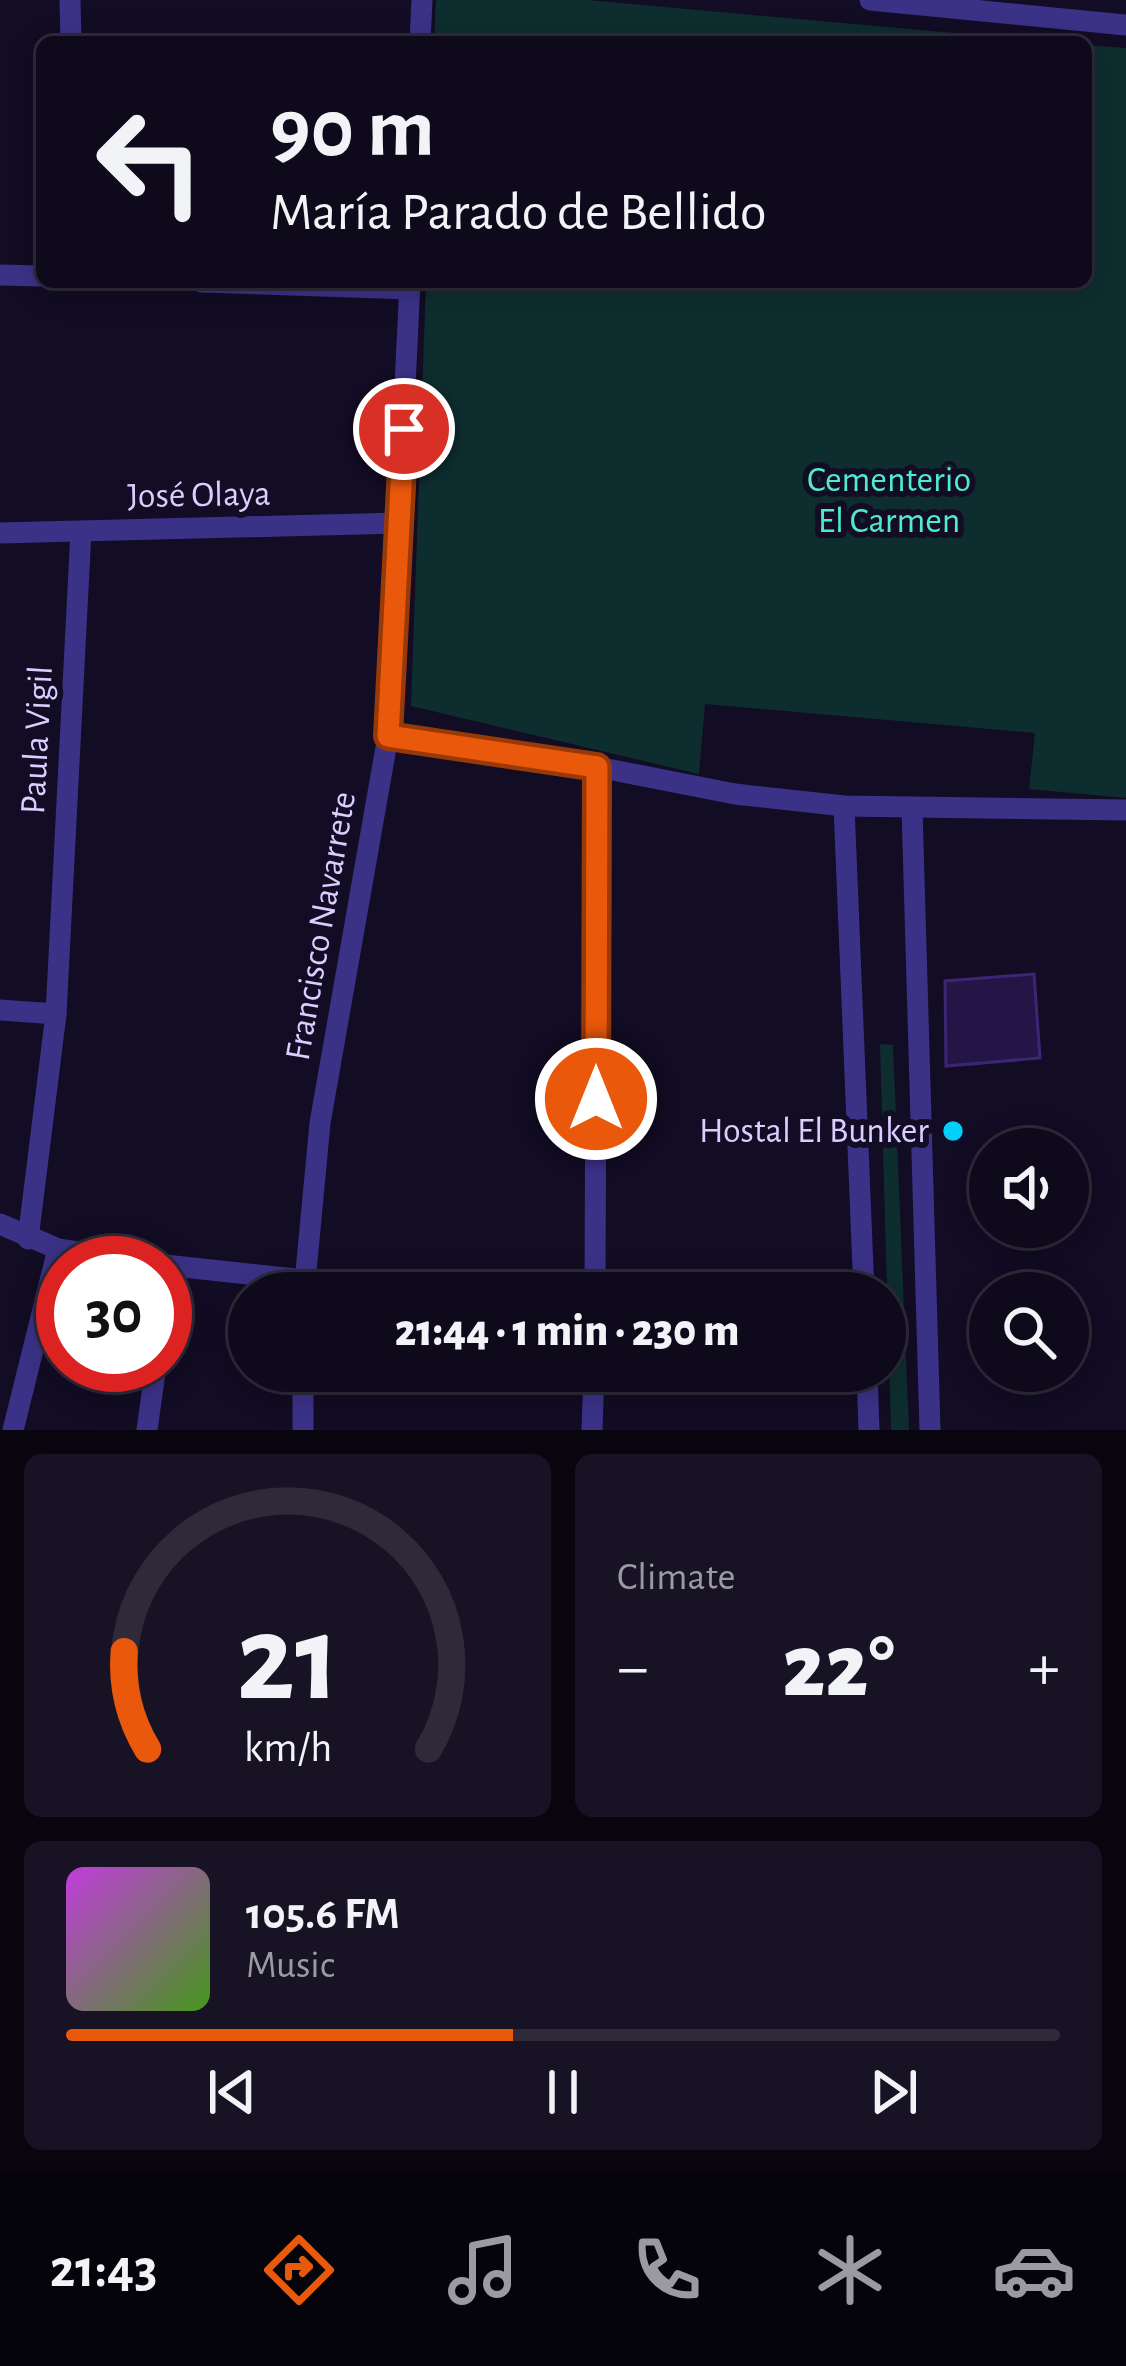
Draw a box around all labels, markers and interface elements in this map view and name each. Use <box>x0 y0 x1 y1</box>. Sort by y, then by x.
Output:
icon: left <box>72 84 228 240</box>
text: 90 m <box>270 88 435 172</box>
text: María Parado de Bellido <box>270 186 766 240</box>
pin <box>353 378 455 480</box>
icon: arrive <box>371 396 437 462</box>
park label: Cementerio El Carmen <box>807 462 971 539</box>
street label: José Olaya <box>127 476 271 514</box>
street label: Paula Vigil <box>15 665 59 815</box>
street label: Francisco Navarrete <box>280 789 362 1063</box>
position arrow <box>533 1036 659 1162</box>
place label: Hostal El Bunker <box>699 1113 929 1149</box>
marker: Hostal El Bunker <box>940 1118 966 1144</box>
map controls <box>969 1128 1089 1392</box>
button: sound <box>969 1128 1089 1248</box>
speed limit sign: 30 <box>36 1236 192 1392</box>
button: search <box>969 1272 1089 1392</box>
text: 21:44 · 1 min · 230 m <box>395 1309 739 1354</box>
text: Climate <box>617 1558 735 1597</box>
text: 21 <box>236 1598 339 1723</box>
text: 22° <box>782 1623 895 1713</box>
text: − <box>617 1635 649 1701</box>
text: + <box>1028 1635 1060 1701</box>
text: km/h <box>243 1726 332 1769</box>
text: 105.6 FM <box>246 1892 400 1937</box>
text: Music <box>246 1946 335 1985</box>
icon: previous <box>199 2059 265 2125</box>
icon: pause <box>530 2059 596 2125</box>
icon: next <box>861 2059 927 2125</box>
icon: directions <box>257 2228 341 2312</box>
icon: music <box>441 2228 525 2312</box>
icon: phone <box>625 2228 709 2312</box>
icon: climate <box>808 2228 892 2312</box>
icon: car <box>992 2228 1076 2312</box>
text: 21:43 <box>50 2243 158 2297</box>

